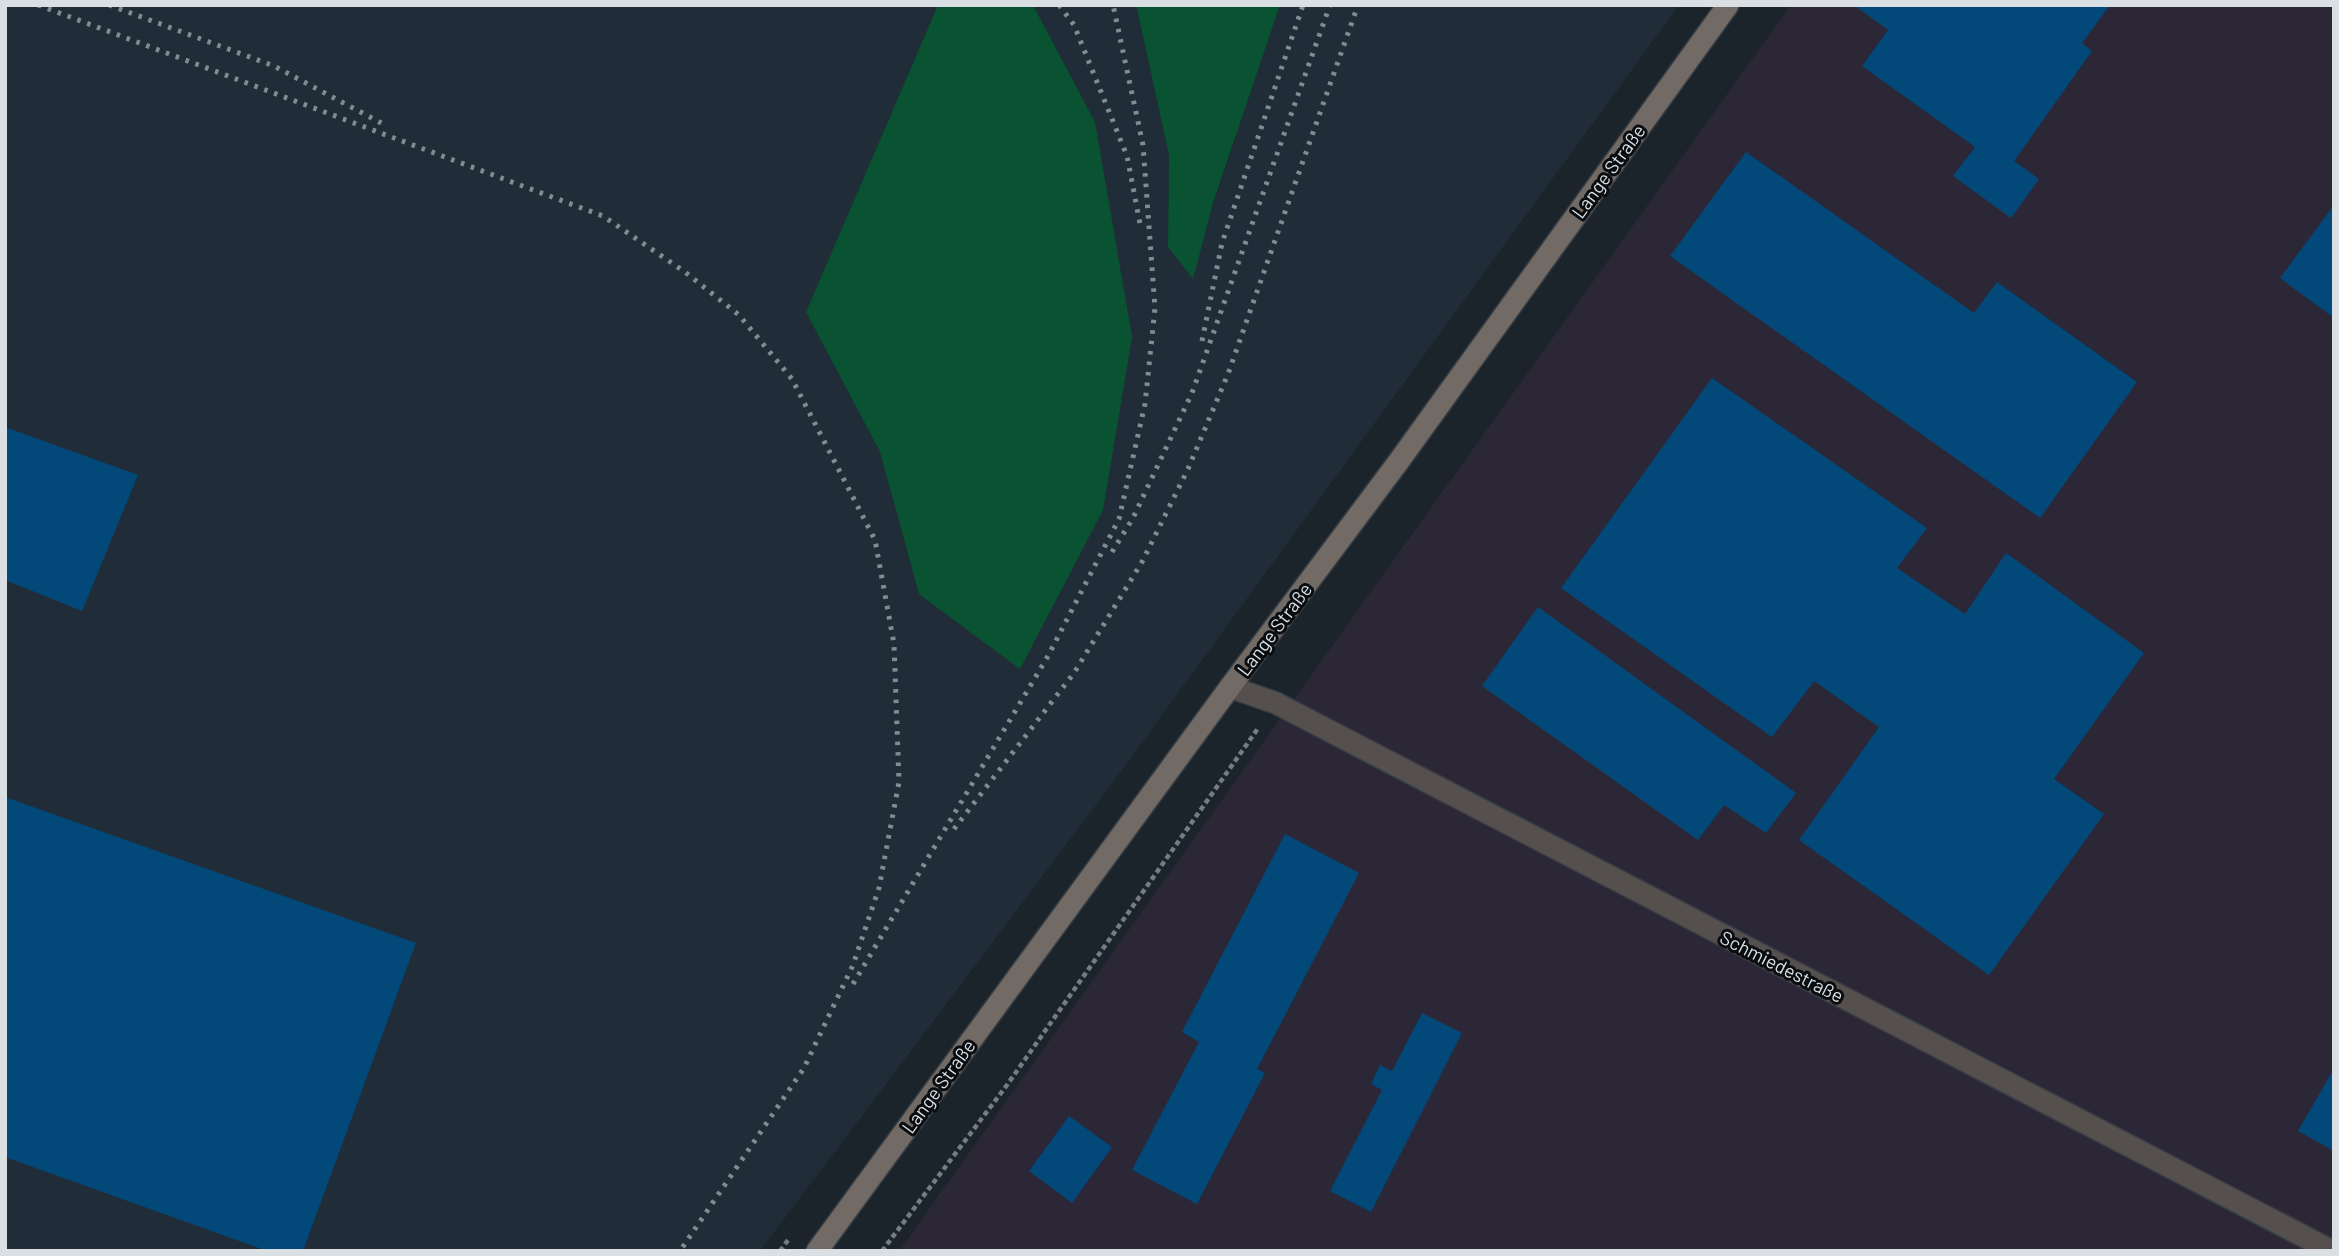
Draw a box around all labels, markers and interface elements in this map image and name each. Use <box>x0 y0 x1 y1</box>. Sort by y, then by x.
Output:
street label: Lange Straße <box>1566 120 1650 222</box>
street label: Lange Straße <box>1232 578 1316 680</box>
street label: Schmiedestraße <box>1716 925 1848 1007</box>
street label: Lange Straße <box>896 1035 980 1137</box>

